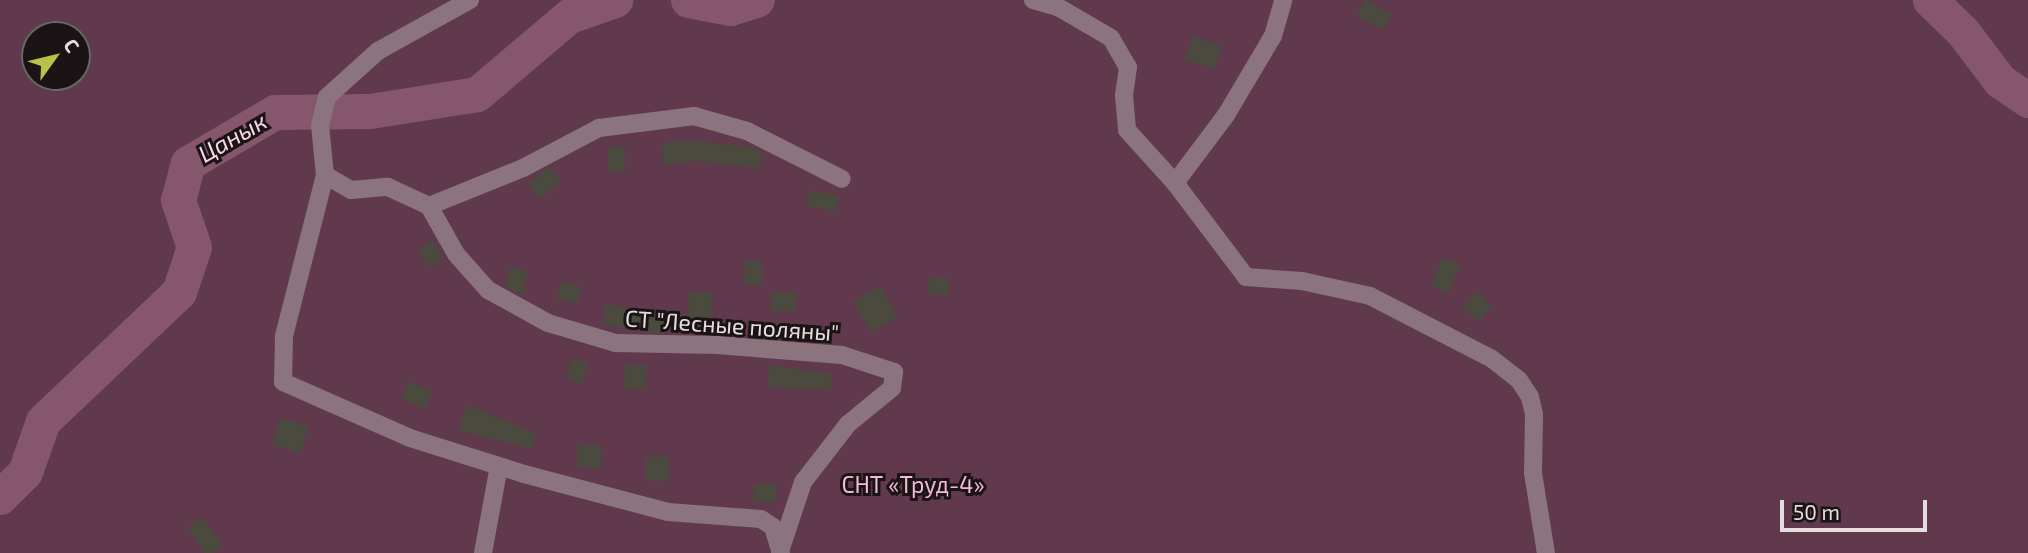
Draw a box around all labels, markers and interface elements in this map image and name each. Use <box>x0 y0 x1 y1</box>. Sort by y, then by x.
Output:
north arrow <box>21 21 91 91</box>
text: С <box>60 34 85 56</box>
water label: Цанык <box>193 106 271 168</box>
street label: СТ "Лесные поляны" <box>624 304 840 346</box>
park label: СНТ «Труд-4» <box>841 470 985 498</box>
scale bar <box>1783 486 1930 530</box>
text: 50 m <box>1793 499 1840 524</box>

